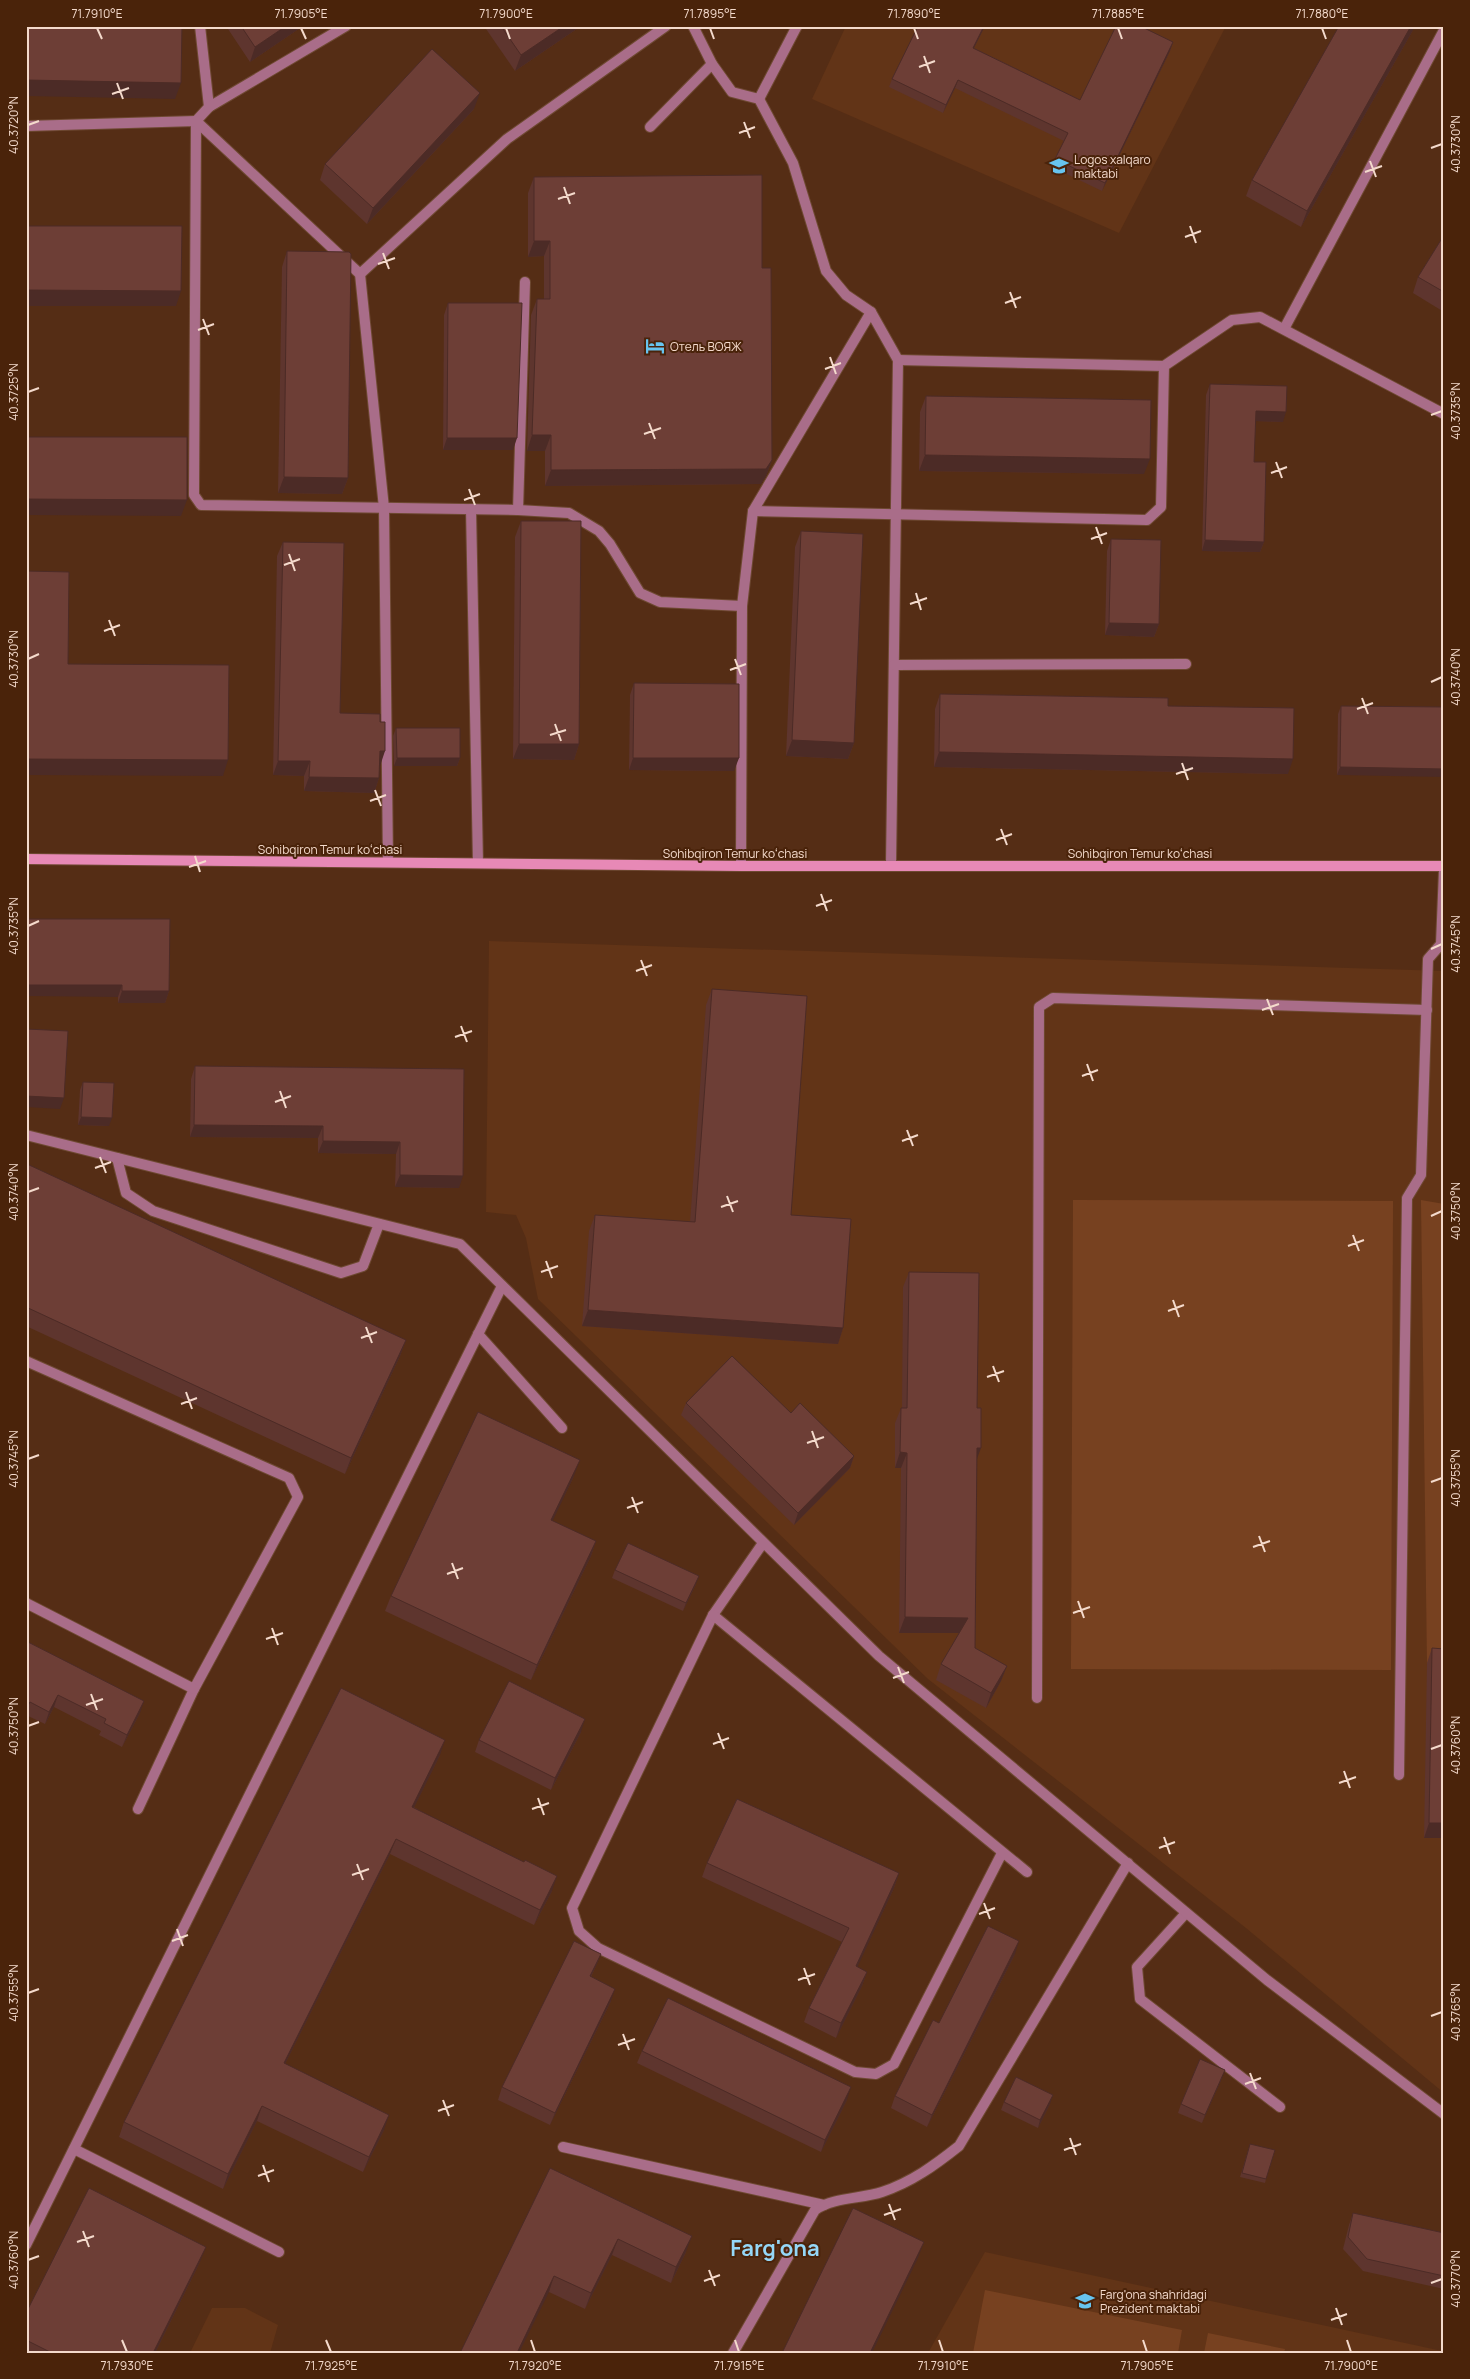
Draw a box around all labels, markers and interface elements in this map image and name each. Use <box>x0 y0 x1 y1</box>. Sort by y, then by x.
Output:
text: 71.7910°E <box>72 5 123 22</box>
text: 71.7905°E <box>274 5 328 22</box>
text: 71.7900°E <box>479 5 533 22</box>
text: 71.7895°E <box>684 5 737 22</box>
text: 71.7890°E <box>887 5 941 22</box>
text: 71.7885°E <box>1092 5 1144 22</box>
text: 71.7880°E <box>1296 5 1349 22</box>
text: 40.3720°N <box>5 96 22 154</box>
text: 40.3730°N <box>1447 115 1464 173</box>
place label: Logos xalqaro maktabi <box>1074 151 1151 182</box>
school or university icon: Logos xalqaro maktabi <box>1048 155 1070 177</box>
hotel icon: Отель ВОЯЖ <box>644 335 666 357</box>
place label: Отель ВОЯЖ <box>670 338 742 355</box>
text: 40.3725°N <box>5 363 22 421</box>
text: 40.3735°N <box>1447 382 1464 440</box>
text: 40.3730°N <box>5 630 22 688</box>
text: 40.3740°N <box>1447 648 1464 706</box>
street label: Sohibqiron Temur koʻchasi <box>258 841 402 858</box>
street label: Sohibqiron Temur koʻchasi <box>663 845 807 862</box>
street label: Sohibqiron Temur koʻchasi <box>1068 845 1212 862</box>
text: 40.3735°N <box>5 897 22 955</box>
text: 40.3745°N <box>1447 915 1464 973</box>
text: 40.3740°N <box>5 1163 22 1221</box>
text: 40.3750°N <box>1447 1182 1464 1240</box>
text: 40.3745°N <box>5 1430 22 1488</box>
text: 40.3755°N <box>1447 1449 1464 1507</box>
text: 40.3750°N <box>5 1697 22 1755</box>
text: 40.3760°N <box>1447 1716 1464 1774</box>
text: 40.3755°N <box>5 1964 22 2022</box>
text: 40.3765°N <box>1447 1983 1464 2041</box>
text: 40.3760°N <box>5 2231 22 2289</box>
district label: Farg'ona <box>730 2233 820 2263</box>
text: 40.3770°N <box>1447 2250 1464 2308</box>
place label: Farg'ona shahridagi Prezident maktabi <box>1100 2286 1207 2317</box>
school or university icon: Farg'ona shahridagi Prezident maktabi <box>1074 2290 1096 2312</box>
text: 71.7930°E <box>101 2357 154 2374</box>
text: 71.7925°E <box>305 2357 358 2374</box>
text: 71.7920°E <box>508 2357 562 2374</box>
text: 71.7915°E <box>714 2357 764 2374</box>
text: 71.7910°E <box>918 2357 969 2374</box>
text: 71.7905°E <box>1120 2357 1174 2374</box>
text: 71.7900°E <box>1324 2357 1378 2374</box>

